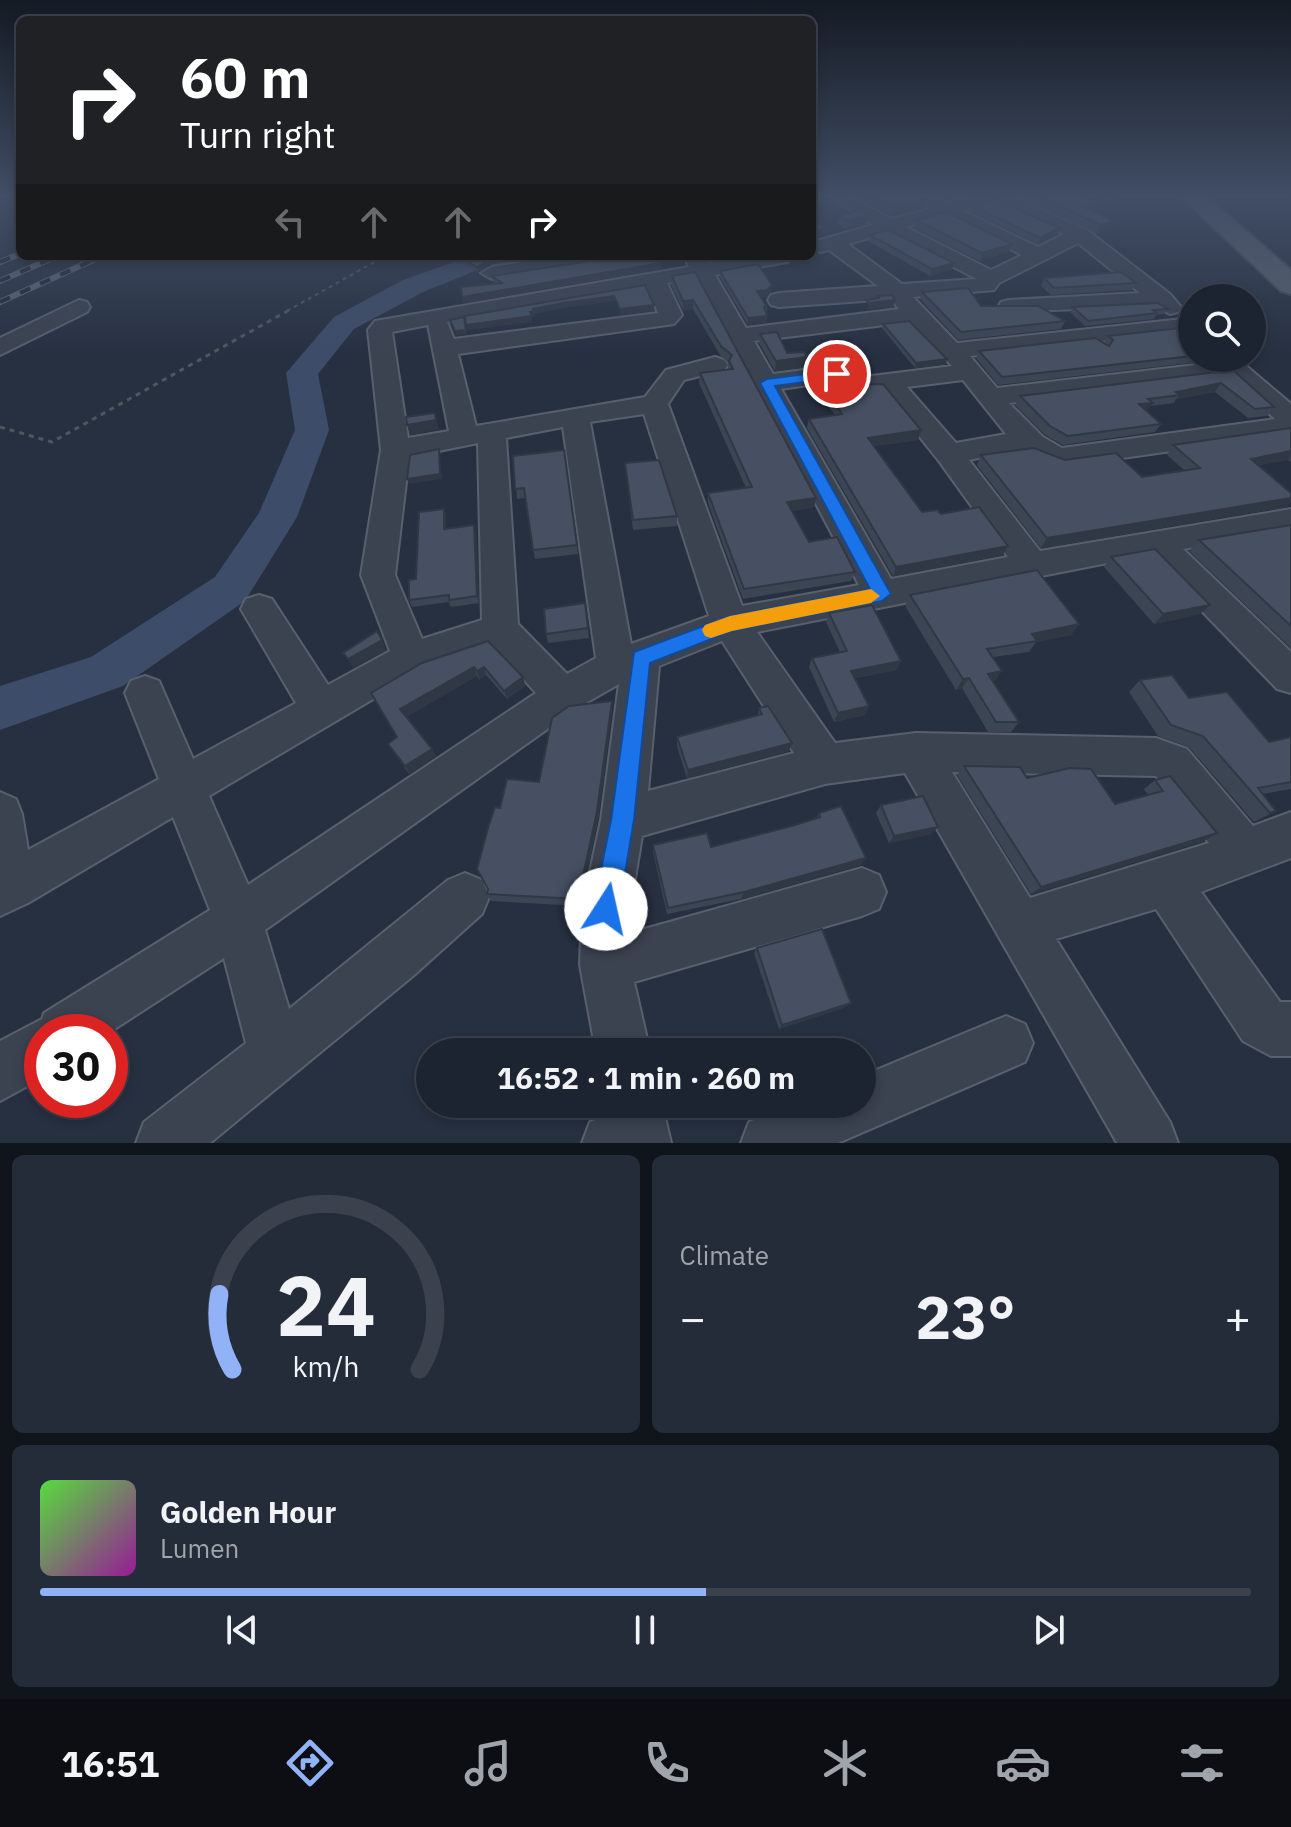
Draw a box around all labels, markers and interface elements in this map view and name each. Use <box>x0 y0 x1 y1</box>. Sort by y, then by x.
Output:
text: 60 m <box>180 41 310 113</box>
icon: right <box>48 48 152 152</box>
text: Turn right <box>180 111 336 158</box>
icon: left <box>268 200 312 244</box>
icon: ahead <box>352 200 396 244</box>
icon: ahead <box>436 200 480 244</box>
icon: right <box>520 200 564 244</box>
map controls <box>1178 284 1266 372</box>
button: search <box>1178 284 1266 372</box>
pin <box>803 340 871 408</box>
icon: arrive <box>815 352 859 396</box>
position arrow <box>564 867 648 951</box>
speed limit sign: 30 <box>24 1014 128 1118</box>
text: 16:52 · 1 min · 260 m <box>497 1058 795 1097</box>
text: Climate <box>680 1238 769 1272</box>
text: 24 <box>276 1251 376 1359</box>
text: 23° <box>915 1277 1015 1356</box>
text: − <box>680 1289 706 1346</box>
text: + <box>1225 1289 1251 1346</box>
text: km/h <box>292 1348 359 1385</box>
text: Golden Hour <box>160 1492 336 1531</box>
text: Lumen <box>160 1531 239 1565</box>
icon: previous <box>220 1608 264 1652</box>
icon: pause <box>623 1608 667 1652</box>
icon: next <box>1027 1608 1071 1652</box>
icon: directions <box>282 1735 338 1791</box>
icon: music <box>460 1735 516 1791</box>
icon: phone <box>639 1735 695 1791</box>
icon: climate <box>817 1735 873 1791</box>
icon: car <box>995 1735 1051 1791</box>
icon: filters <box>1174 1735 1230 1791</box>
text: 16:51 <box>61 1740 159 1787</box>

